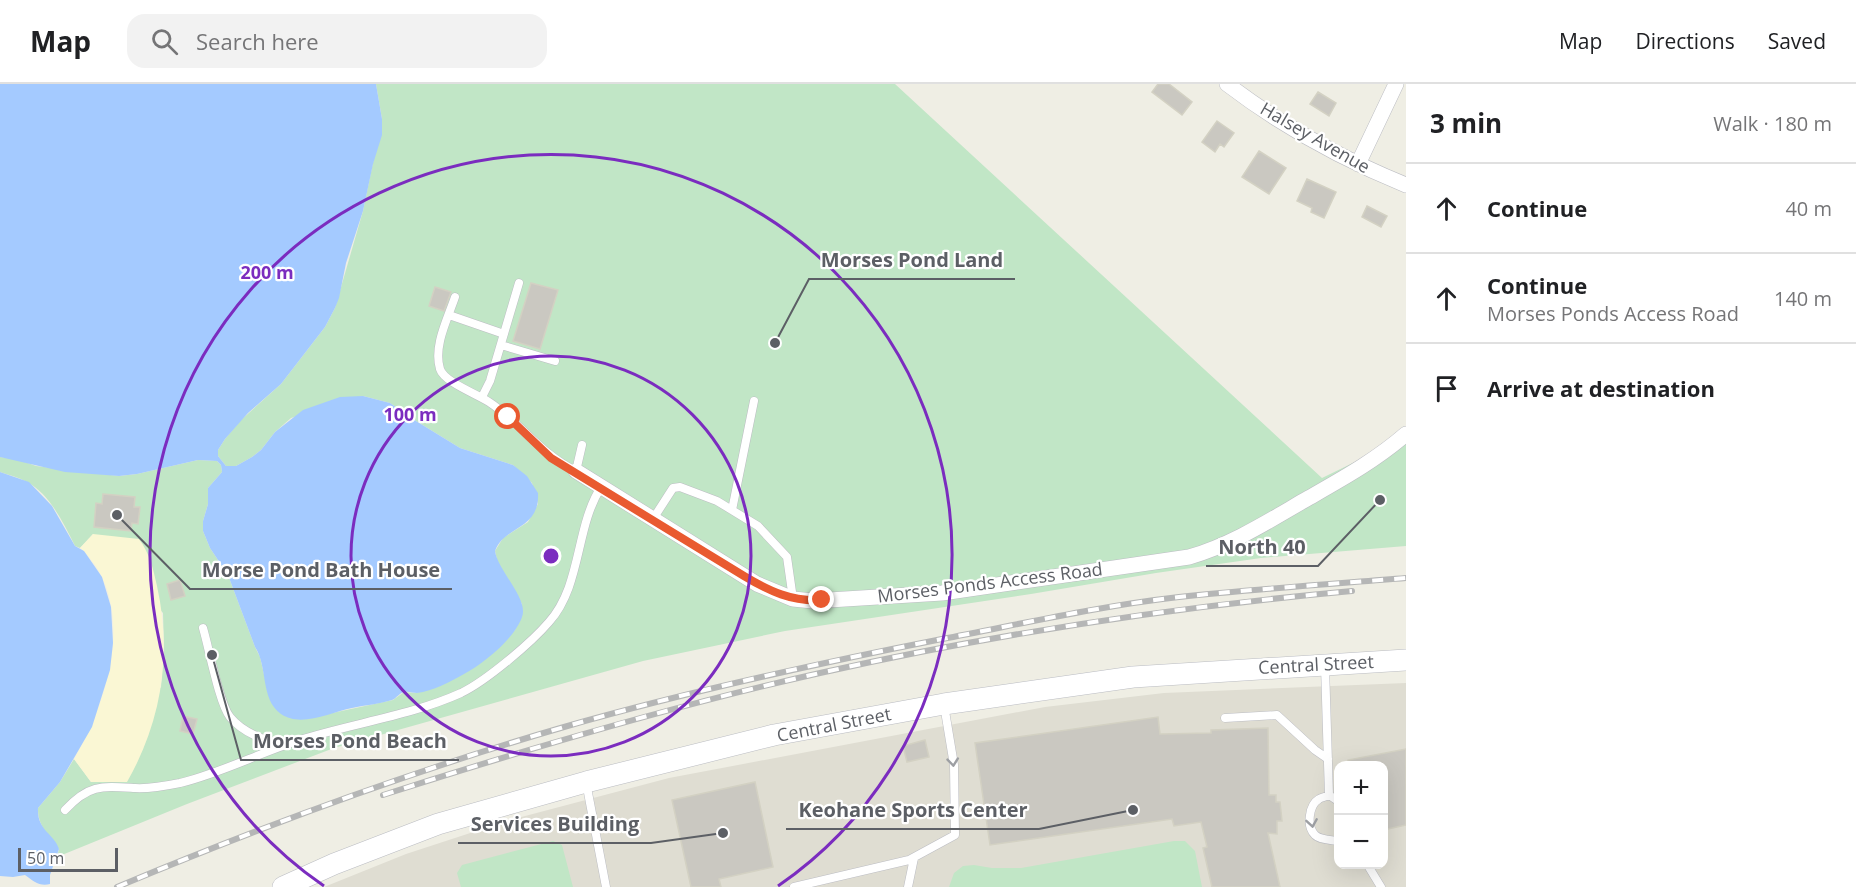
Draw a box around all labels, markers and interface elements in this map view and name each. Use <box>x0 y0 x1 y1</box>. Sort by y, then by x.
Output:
search box <box>127 14 547 68</box>
text: Map <box>30 22 91 60</box>
icon: search <box>148 25 181 58</box>
text: Search here <box>196 26 319 56</box>
text: Map <box>1559 27 1602 55</box>
text: Directions <box>1635 27 1735 55</box>
text: Saved <box>1768 27 1826 55</box>
street label: Halsey Avenue <box>1256 96 1375 178</box>
text: 3 min <box>1430 105 1502 141</box>
text: Walk · 180 m <box>1713 110 1832 137</box>
icon: ahead <box>1430 192 1463 225</box>
text: Continue <box>1487 193 1587 223</box>
text: 40 m <box>1785 195 1832 222</box>
callout: Morses Pond Land <box>809 241 1015 279</box>
text: Morses Pond Land <box>821 246 1003 273</box>
text: 200 m <box>240 260 294 284</box>
text: Continue <box>1487 270 1587 300</box>
icon: ahead <box>1430 282 1463 315</box>
text: 140 m <box>1774 285 1832 312</box>
text: Morses Ponds Access Road <box>1487 300 1739 327</box>
icon: arrive <box>1430 372 1463 405</box>
text: Arrive at destination <box>1487 373 1715 403</box>
text: 100 m <box>383 402 437 426</box>
route start <box>494 403 520 429</box>
callout: North 40 <box>1206 528 1318 566</box>
text: North 40 <box>1218 533 1306 560</box>
centre of rings <box>541 546 561 566</box>
callout: Morse Pond Bath House <box>190 551 452 589</box>
text: Morse Pond Bath House <box>202 556 440 583</box>
street label: Morses Ponds Access Road <box>876 556 1104 608</box>
route end <box>808 586 834 612</box>
street label: Central Street <box>1258 649 1374 679</box>
street label: Central Street <box>775 701 893 747</box>
callout: Morses Pond Beach <box>241 722 459 760</box>
text: Morses Pond Beach <box>253 727 447 754</box>
one-way arrow <box>946 757 959 766</box>
map controls <box>1334 761 1388 869</box>
button: + <box>1334 761 1388 815</box>
callout: Keohane Sports Center <box>786 791 1039 829</box>
text: Keohane Sports Center <box>798 796 1028 823</box>
callout: Services Building <box>458 805 651 843</box>
text: Services Building <box>471 810 640 837</box>
button: − <box>1334 815 1388 869</box>
one-way arrow <box>1306 818 1318 828</box>
scale bar <box>18 845 118 872</box>
text: 50 m <box>27 847 64 869</box>

